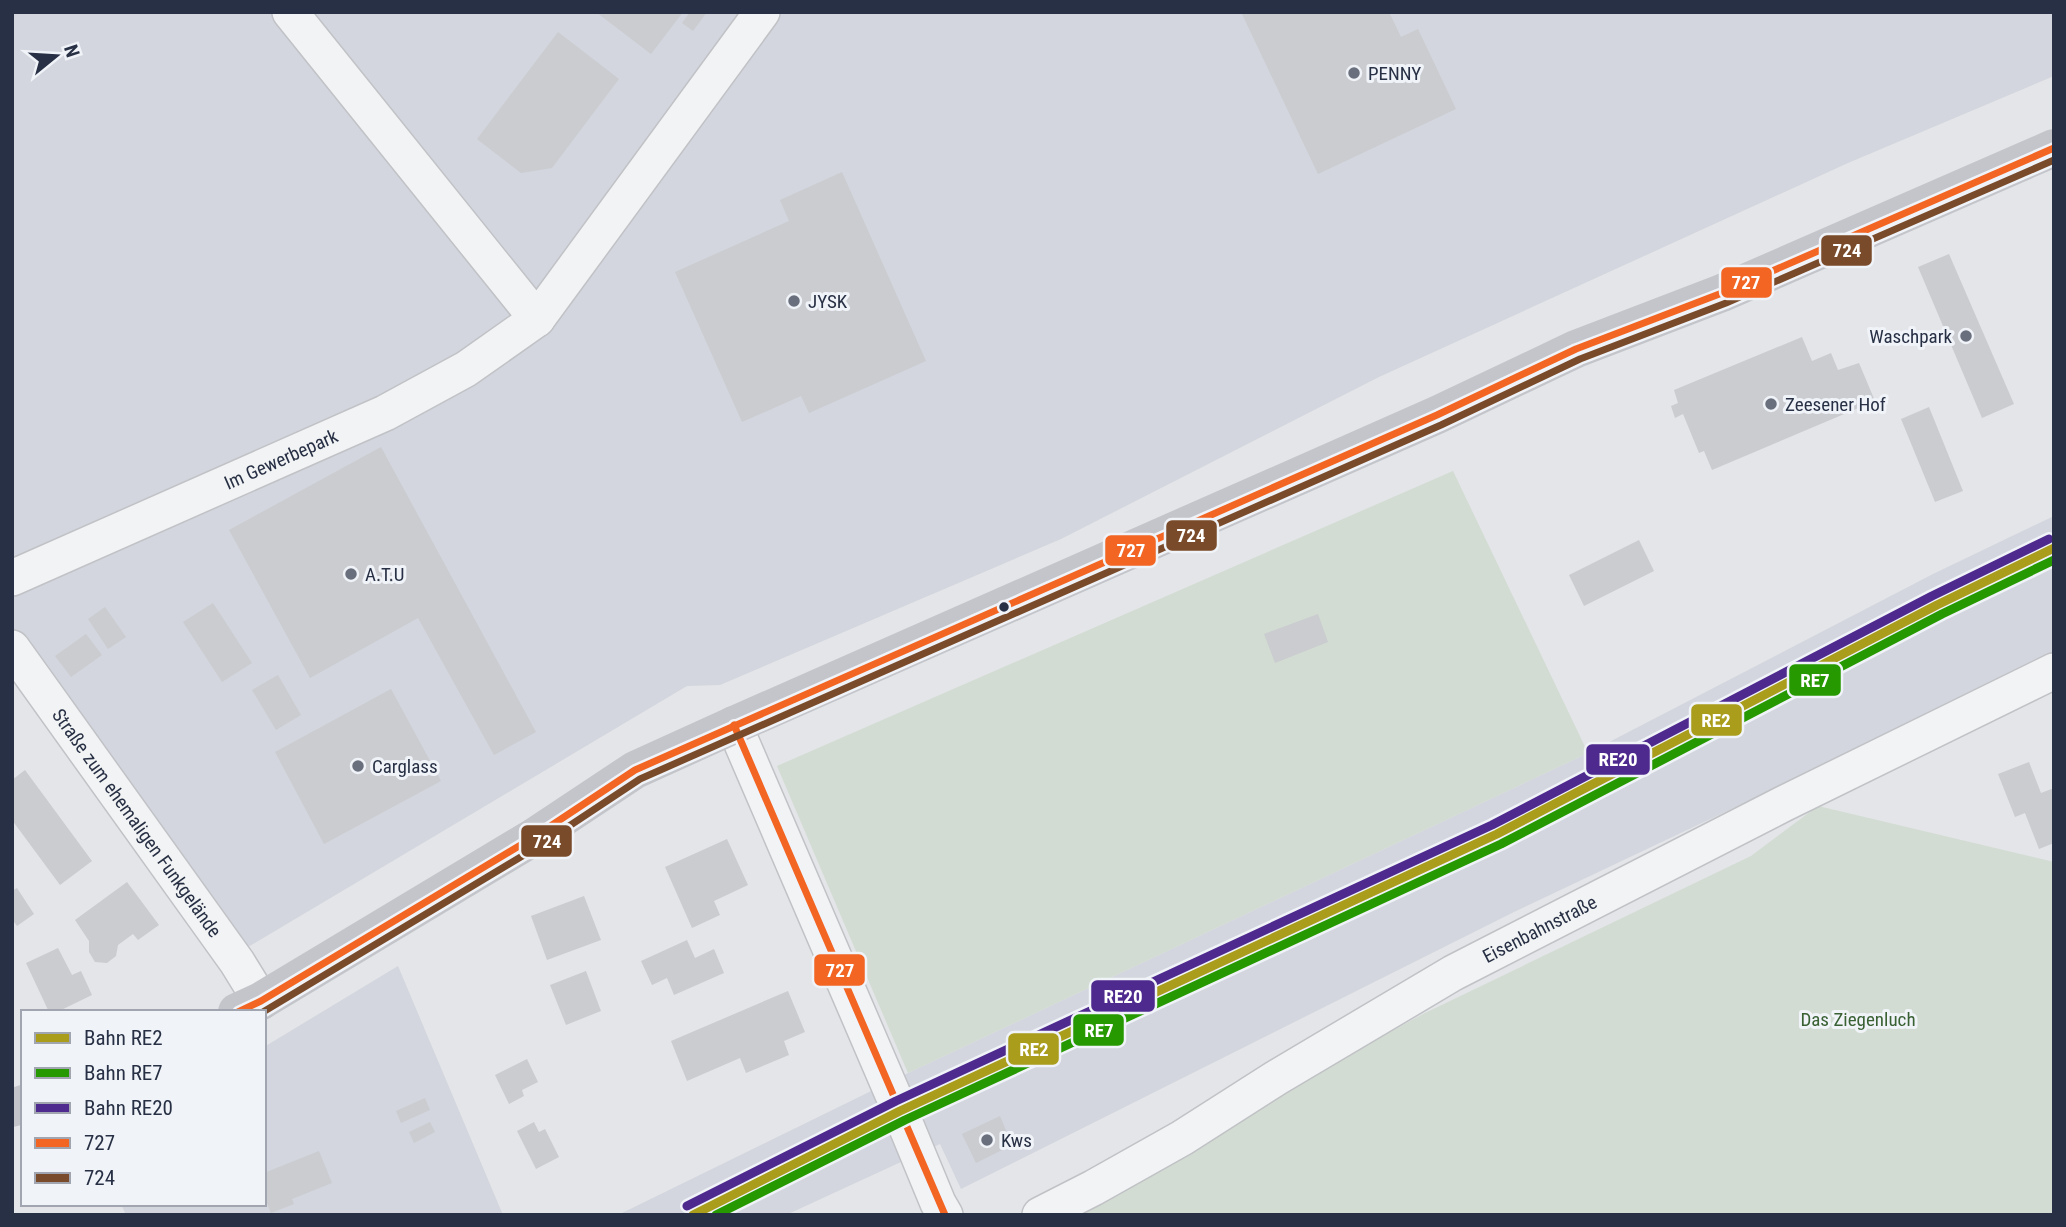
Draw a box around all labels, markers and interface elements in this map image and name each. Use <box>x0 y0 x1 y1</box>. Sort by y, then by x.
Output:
north arrow <box>21 21 91 91</box>
text: N <box>59 42 84 60</box>
place label: PENNY <box>1368 62 1421 85</box>
marker: PENNY <box>1346 65 1362 81</box>
line badge: 724 <box>1820 234 1873 267</box>
text: 724 <box>1833 239 1861 262</box>
line badge: 727 <box>1720 266 1773 299</box>
text: 727 <box>1732 271 1760 294</box>
place label: JYSK <box>808 290 848 313</box>
marker: JYSK <box>786 293 802 309</box>
place label: Waschpark <box>1869 325 1952 348</box>
marker: Waschpark <box>1958 328 1974 344</box>
place label: Zeesener Hof <box>1785 393 1886 416</box>
marker: Zeesener Hof <box>1763 396 1779 412</box>
street label: Im Gewerbepark <box>221 424 342 495</box>
line badge: 724 <box>1165 519 1218 552</box>
text: 724 <box>1177 524 1205 547</box>
line badge: 727 <box>1104 534 1157 567</box>
text: 727 <box>1117 539 1145 562</box>
place label: A.T.U <box>365 563 405 586</box>
marker: A.T.U <box>343 566 359 582</box>
unlabelled marker <box>997 600 1011 614</box>
line badge: RE7 <box>1788 663 1842 697</box>
text: RE7 <box>1800 669 1830 692</box>
line badge: RE2 <box>1690 703 1743 737</box>
street label: Straße zum ehemaligen Funkgelände <box>47 704 226 942</box>
text: RE2 <box>1701 709 1731 732</box>
line badge: RE20 <box>1585 743 1651 776</box>
text: RE20 <box>1598 748 1638 771</box>
place label: Carglass <box>372 755 438 778</box>
marker: Carglass <box>350 758 366 774</box>
line badge: 724 <box>520 824 573 858</box>
text: 724 <box>533 830 561 853</box>
street label: Eisenbahnstraße <box>1479 890 1601 968</box>
line badge: 727 <box>813 953 866 987</box>
text: 727 <box>826 959 854 982</box>
line badge: RE20 <box>1090 979 1156 1013</box>
text: RE20 <box>1103 985 1143 1008</box>
park label: Das Ziegenluch <box>1800 1008 1916 1031</box>
legend <box>21 1010 266 1206</box>
line badge: RE7 <box>1072 1013 1125 1047</box>
text: RE7 <box>1084 1019 1114 1042</box>
text: Bahn RE2 <box>84 1026 163 1050</box>
line badge: RE2 <box>1007 1032 1060 1066</box>
text: RE2 <box>1019 1038 1049 1061</box>
text: Bahn RE7 <box>84 1061 163 1085</box>
text: Bahn RE20 <box>84 1096 173 1120</box>
place label: Kws <box>1001 1129 1032 1152</box>
text: 727 <box>84 1131 115 1155</box>
marker: Kws <box>979 1132 995 1148</box>
text: 724 <box>84 1166 115 1190</box>

